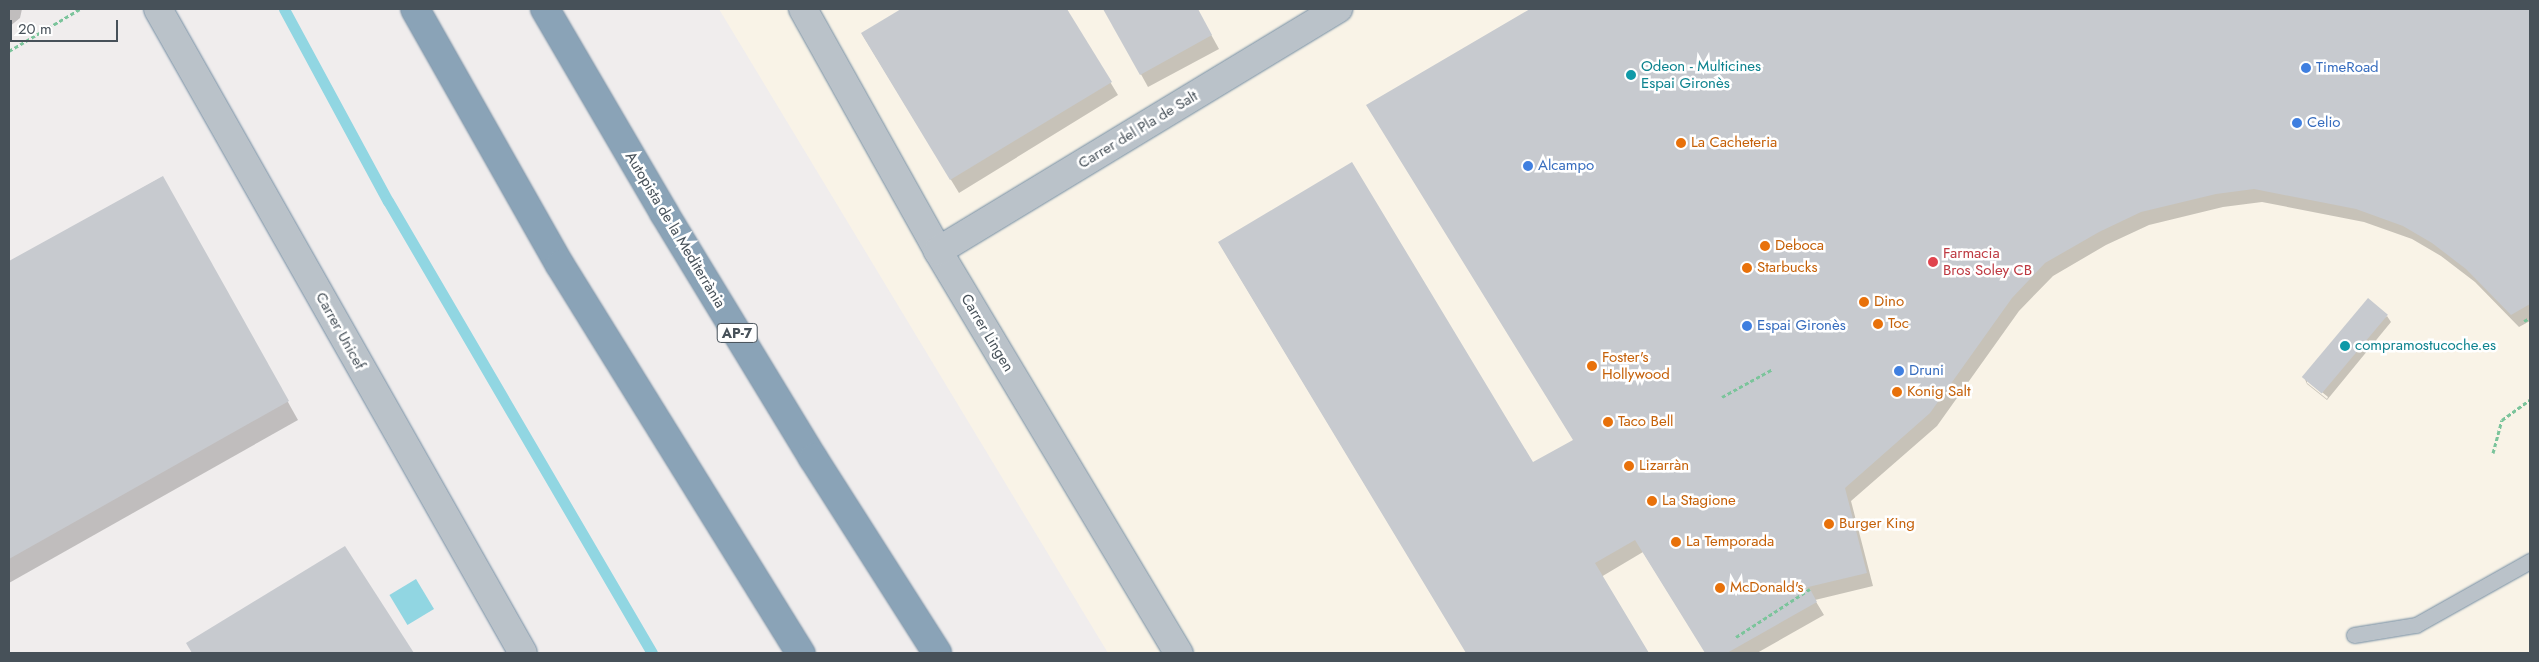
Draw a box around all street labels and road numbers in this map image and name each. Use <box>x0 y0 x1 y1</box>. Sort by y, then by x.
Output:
street label: Carrer del Pla de Salt <box>1075 87 1201 173</box>
street label: Autopista de la Mediterrània <box>621 149 729 311</box>
street label: Carrer Unicef <box>311 289 369 373</box>
street label: Carrer Lingen <box>957 291 1017 375</box>
road number: AP-7 <box>716 322 758 344</box>

